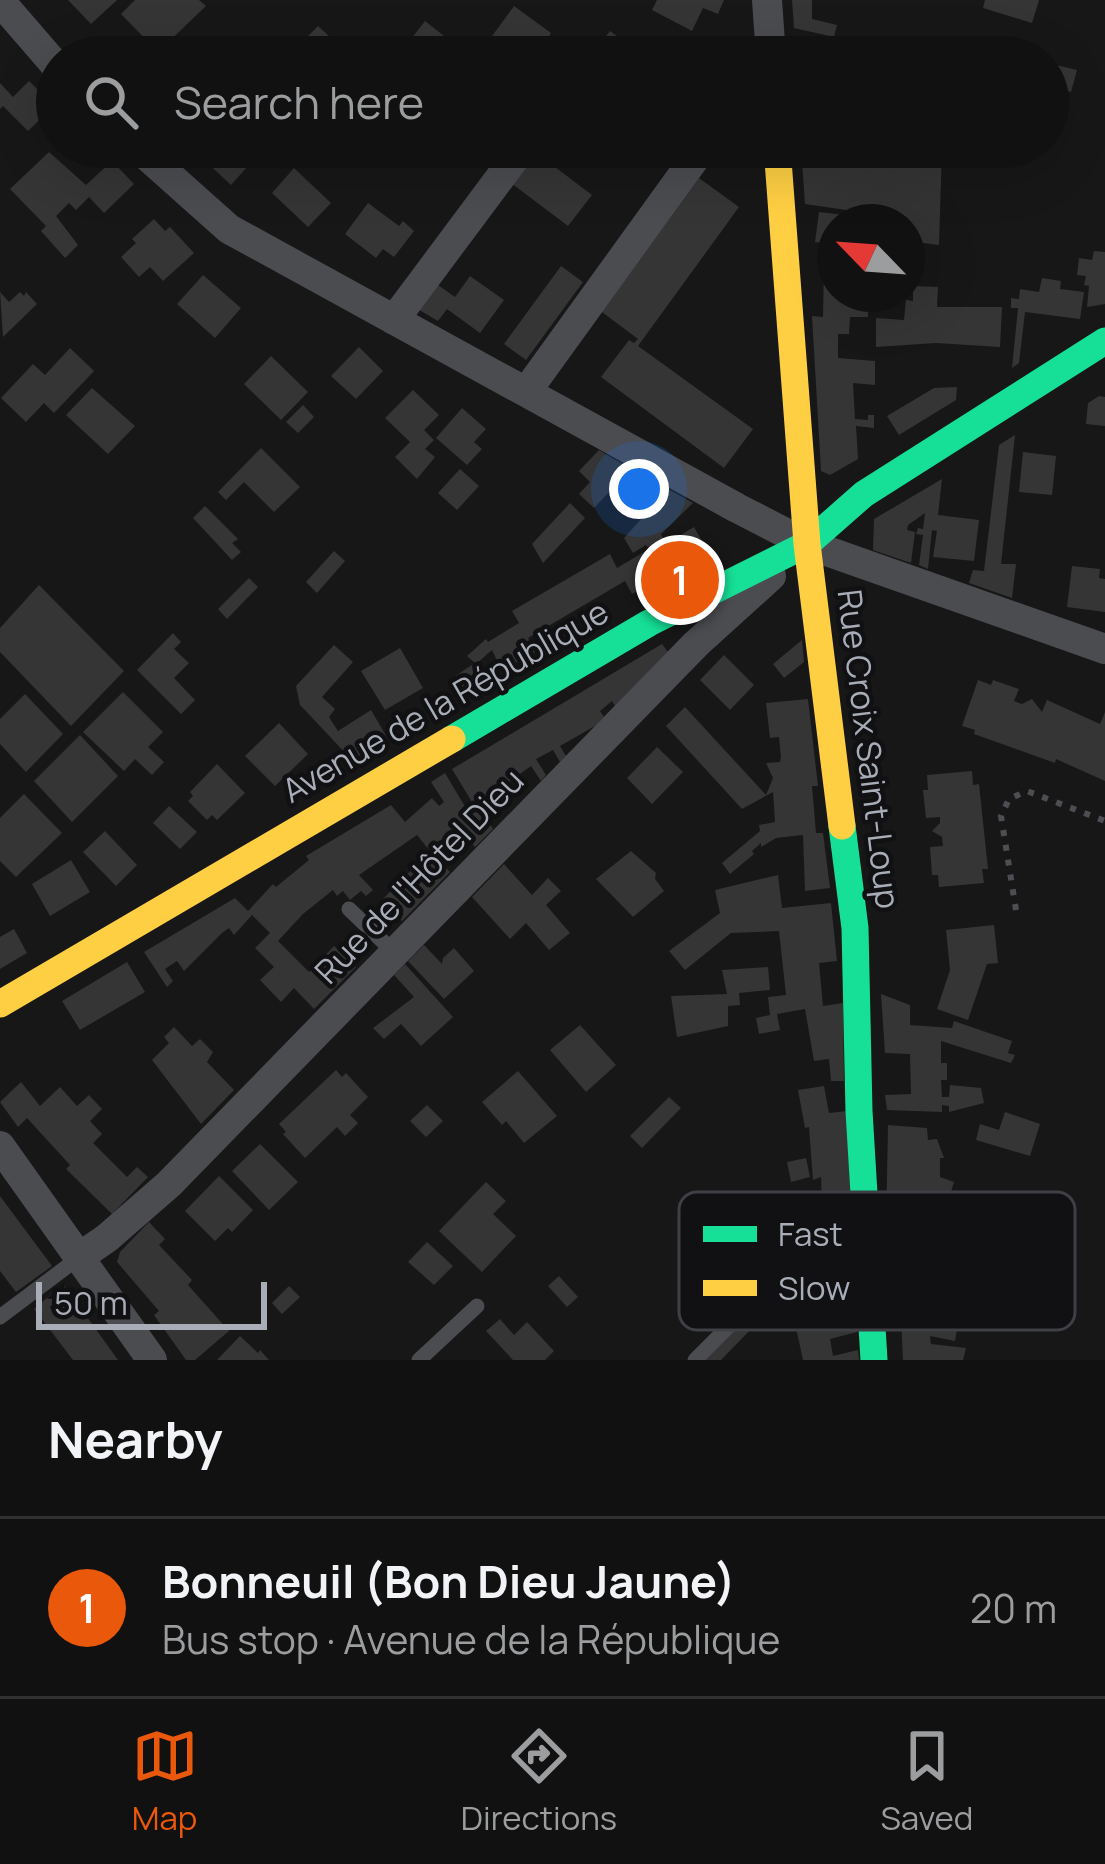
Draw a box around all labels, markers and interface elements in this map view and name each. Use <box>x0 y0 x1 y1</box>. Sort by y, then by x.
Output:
search box <box>36 36 1069 168</box>
icon: search <box>78 69 144 135</box>
text: Search here <box>174 71 424 133</box>
north arrow <box>817 204 925 312</box>
your location <box>609 459 669 519</box>
pin: 1 <box>641 535 719 625</box>
street label: Rue Croix Saint-Loup <box>828 587 911 911</box>
street label: Avenue de la République <box>273 589 616 813</box>
street label: Rue de l'Hôtel Dieu <box>304 758 533 993</box>
legend <box>679 1192 1075 1330</box>
text: Fast <box>778 1211 843 1256</box>
text: Slow <box>778 1265 850 1310</box>
scale bar <box>36 1276 267 1329</box>
text: 50 m <box>54 1280 128 1325</box>
text: Nearby <box>48 1404 223 1473</box>
text: Bonneuil (Bon Dieu Jaune) <box>162 1550 736 1612</box>
text: 1 <box>78 1581 96 1635</box>
text: 20 m <box>970 1581 1057 1635</box>
text: Bus stop · Avenue de la République <box>162 1612 780 1666</box>
tab: Map <box>132 1723 198 1840</box>
tab: Directions <box>461 1723 617 1840</box>
tab: Saved <box>880 1723 973 1840</box>

